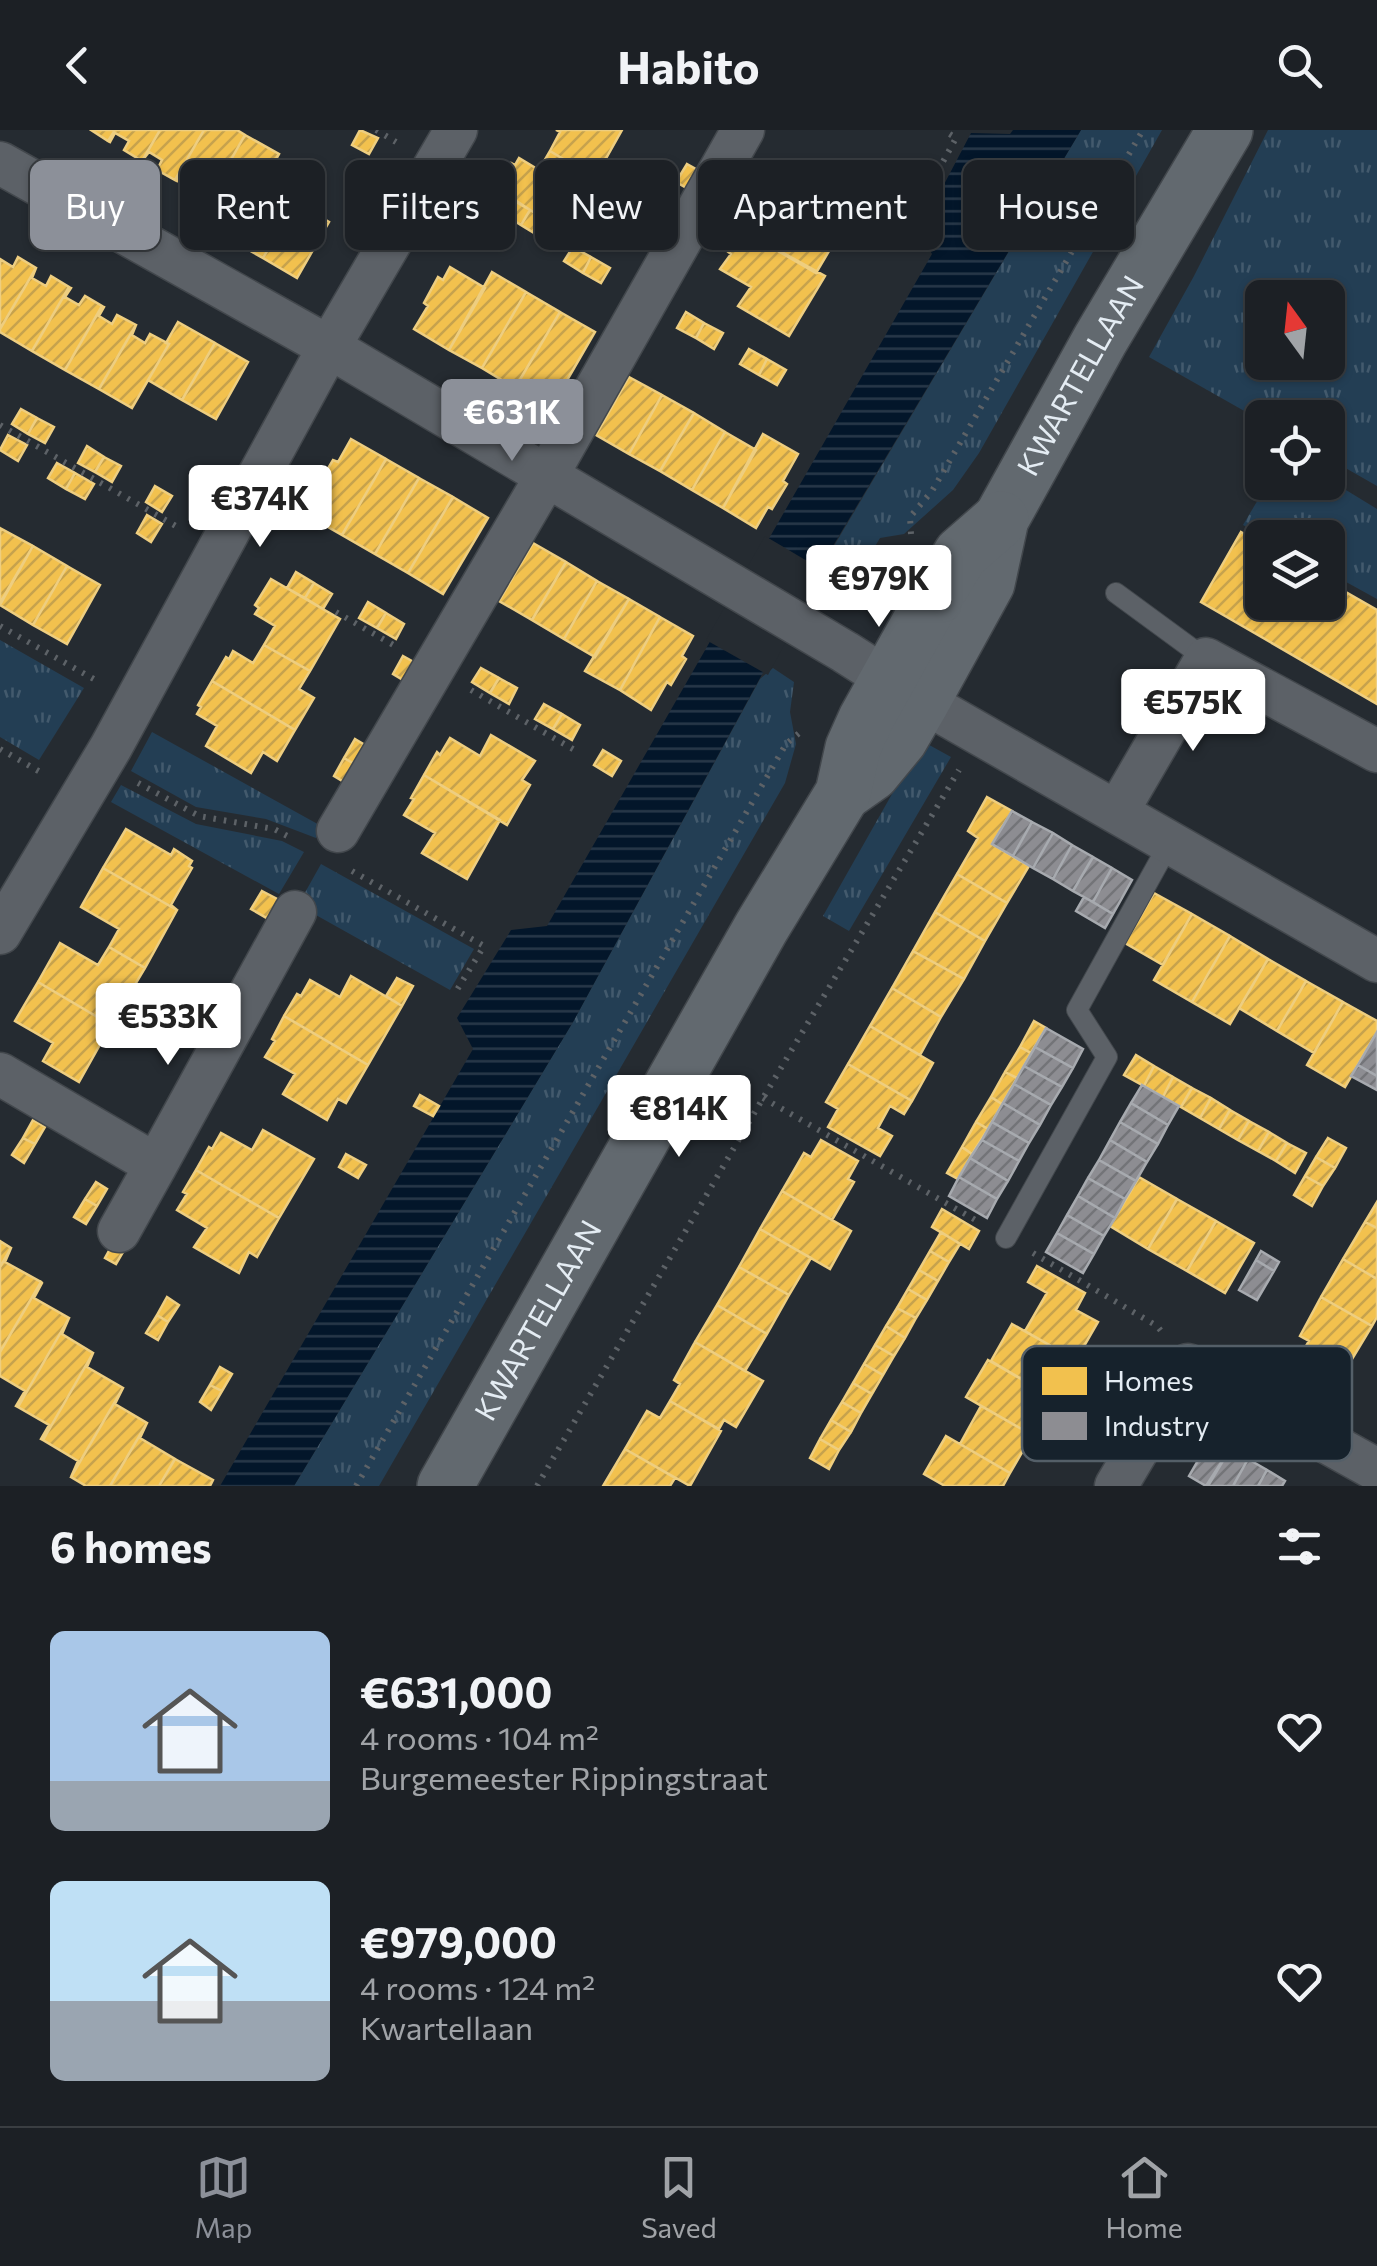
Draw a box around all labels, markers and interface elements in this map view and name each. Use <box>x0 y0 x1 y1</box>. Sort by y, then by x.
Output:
icon: back <box>50 38 105 93</box>
text: Habito <box>617 38 760 93</box>
icon: search <box>1272 38 1327 93</box>
chip: Buy <box>30 160 160 250</box>
chip: Rent <box>180 160 325 250</box>
chip: Filters <box>345 160 515 250</box>
chip: New <box>535 160 678 250</box>
chip: Apartment <box>698 160 943 250</box>
chip: House <box>963 160 1134 250</box>
street label: KWARTELLAAN <box>1008 268 1150 482</box>
north arrow <box>1245 280 1345 380</box>
map controls <box>1245 280 1345 620</box>
pin: €631K <box>442 379 582 464</box>
text: €631K <box>463 391 561 431</box>
button: locate <box>1245 400 1345 500</box>
pin: €374K <box>190 465 330 550</box>
text: €374K <box>211 477 309 517</box>
button: layers <box>1245 520 1345 620</box>
pin: €979K <box>809 545 949 630</box>
text: €979K <box>828 557 930 597</box>
pin: €575K <box>1123 669 1263 754</box>
text: €575K <box>1143 681 1243 721</box>
pin: €533K <box>98 983 238 1068</box>
text: €533K <box>118 995 218 1035</box>
pin: €814K <box>609 1075 749 1160</box>
text: €814K <box>630 1087 728 1127</box>
street label: KWARTELLAAN <box>465 1213 608 1426</box>
legend <box>1022 1346 1352 1461</box>
text: Homes <box>1104 1363 1194 1397</box>
text: Industry <box>1104 1408 1210 1442</box>
icon: filters <box>1272 1519 1327 1574</box>
text: 6 homes <box>50 1520 212 1572</box>
text: €631,000 <box>360 1665 552 1717</box>
icon: home <box>130 1671 250 1791</box>
icon: heart <box>1272 1704 1327 1759</box>
text: 4 rooms · 104 m² <box>360 1717 599 1757</box>
text: Burgemeester Rippingstraat <box>360 1757 768 1797</box>
text: €979,000 <box>360 1915 557 1967</box>
icon: home <box>130 1921 250 2041</box>
icon: heart <box>1272 1954 1327 2009</box>
text: 4 rooms · 124 m² <box>360 1967 595 2007</box>
text: Kwartellaan <box>360 2007 533 2047</box>
tab: Map <box>194 2150 252 2244</box>
tab: Saved <box>641 2150 717 2244</box>
tab: Home <box>1106 2150 1183 2244</box>

